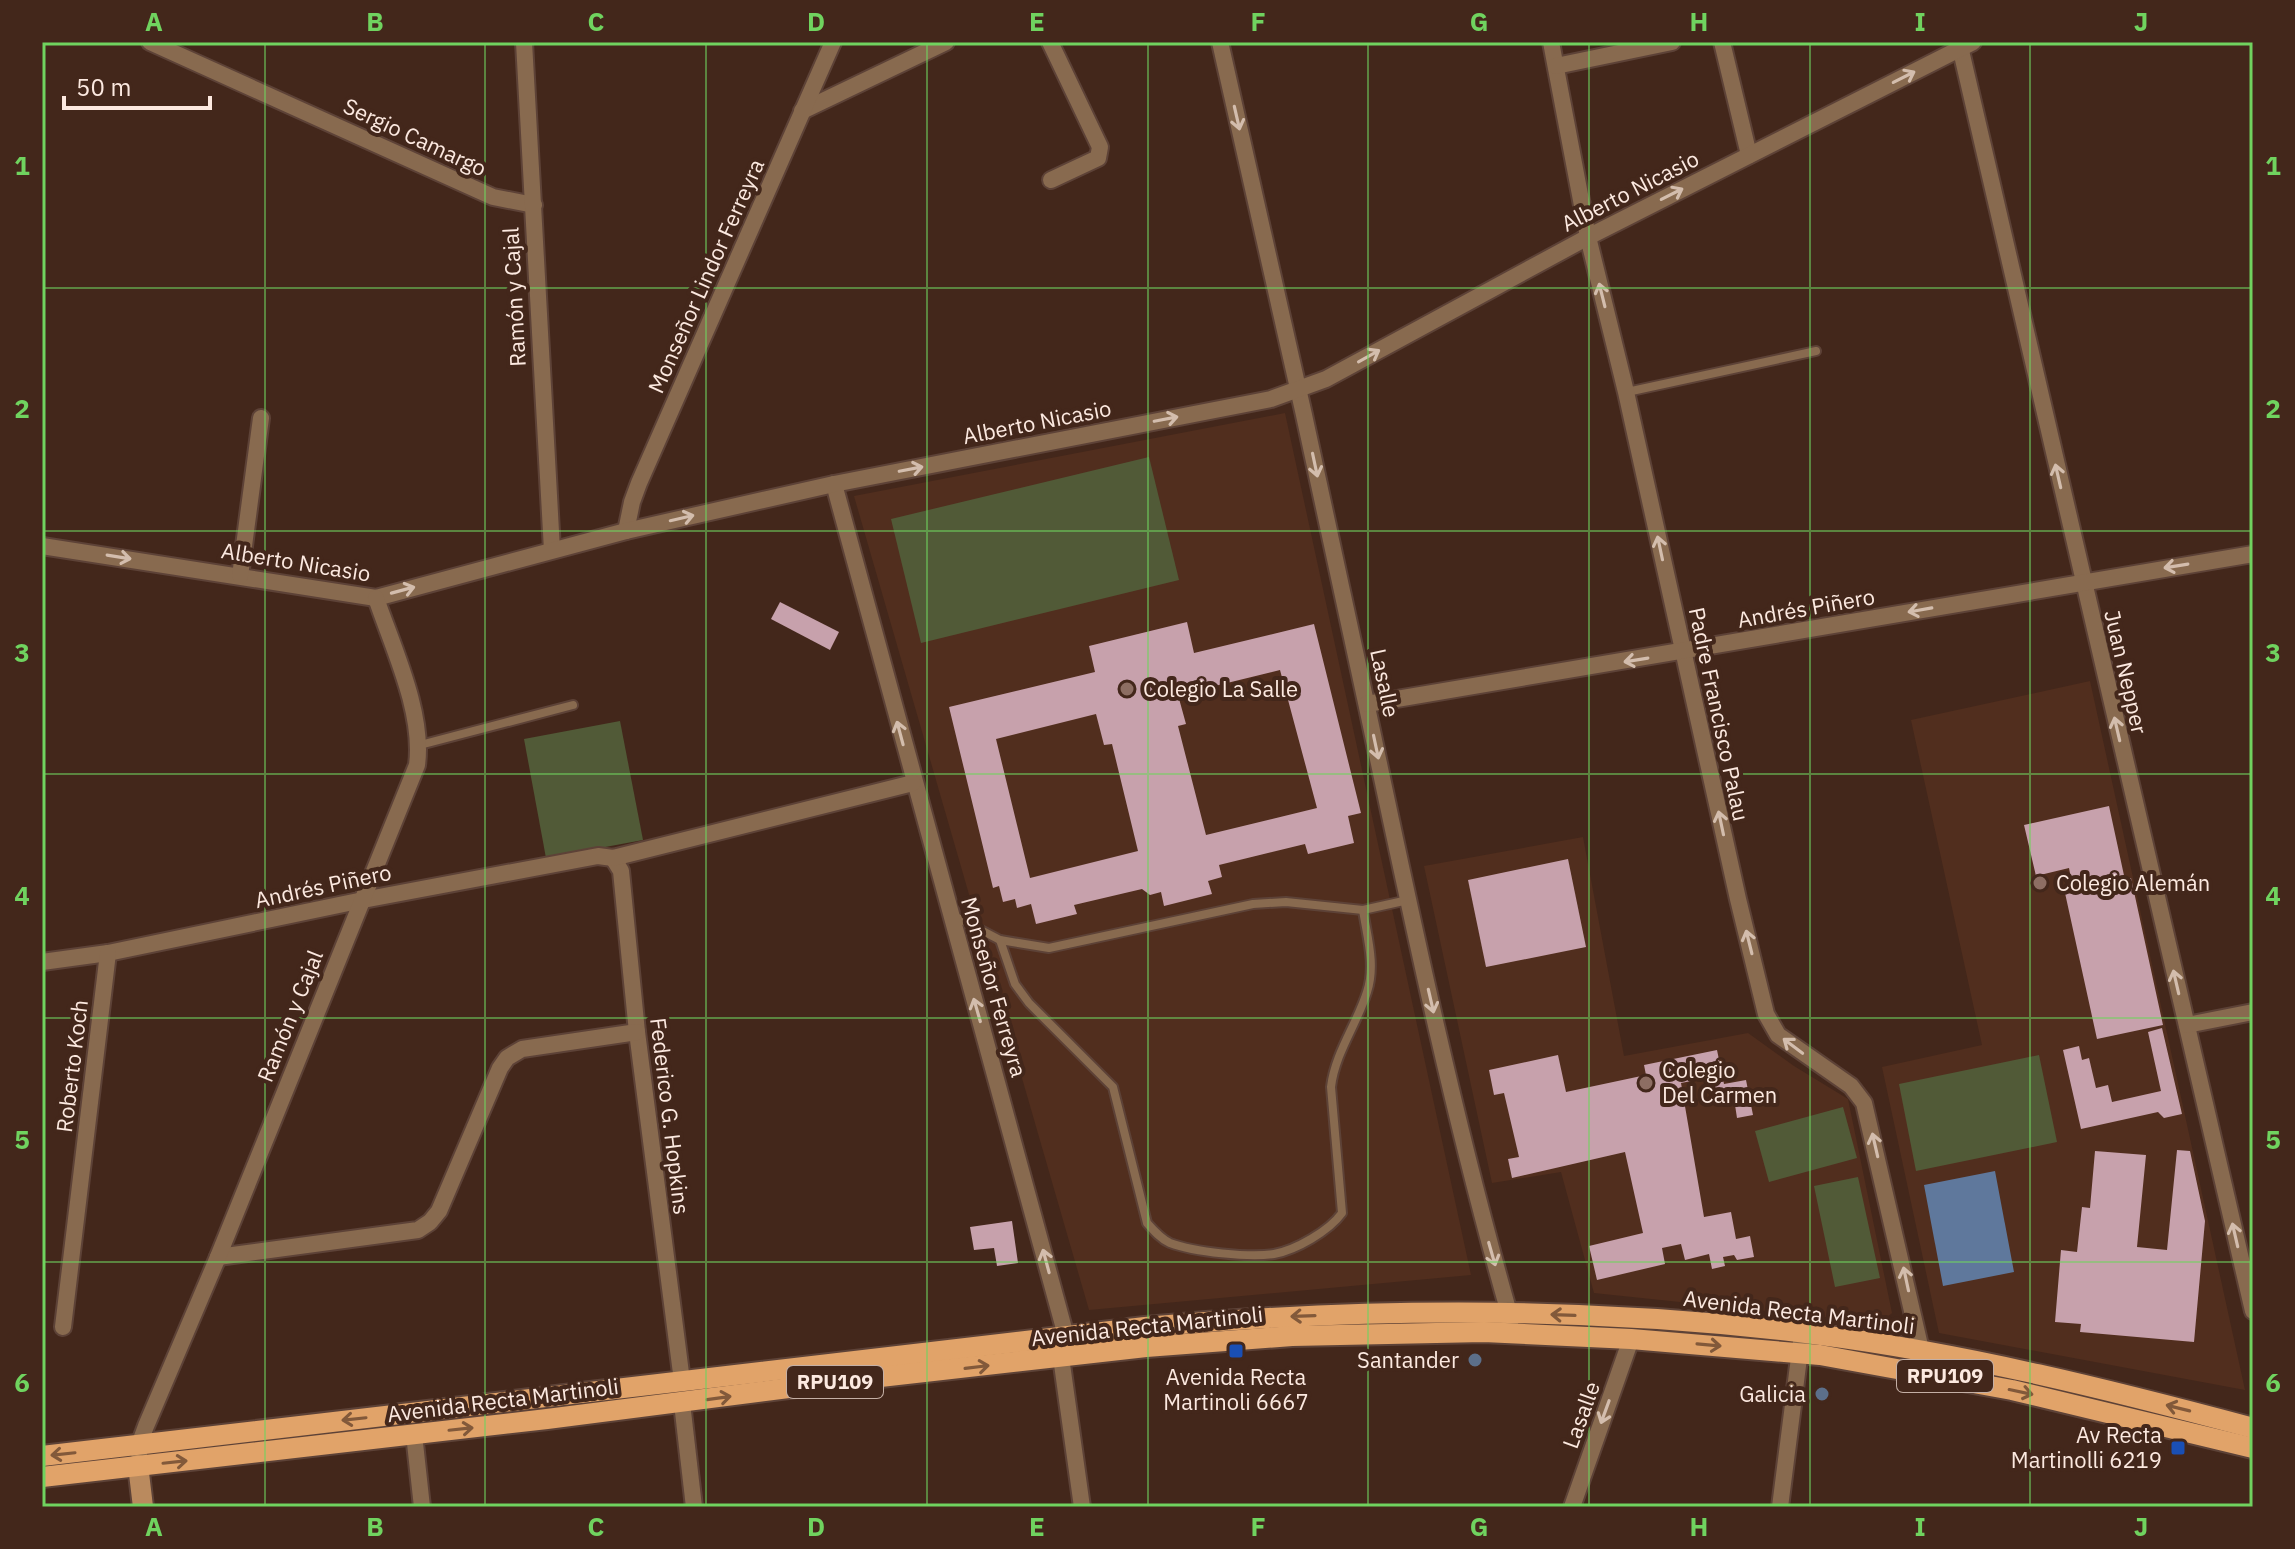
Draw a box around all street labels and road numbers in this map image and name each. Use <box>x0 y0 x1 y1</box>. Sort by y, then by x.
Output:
street label: Sergio Camargo <box>339 91 491 182</box>
street label: Alberto Nicasio <box>1556 143 1703 238</box>
street label: Monseñor Lindor Ferreyra <box>641 154 770 397</box>
street label: Ramón y Cajal <box>495 227 532 368</box>
street label: Alberto Nicasio <box>960 393 1114 450</box>
street label: Alberto Nicasio <box>219 535 373 588</box>
street label: Andrés Piñero <box>1735 581 1877 634</box>
street label: Padre Francisco Palau <box>1683 604 1756 823</box>
street label: Juan Nepper <box>2098 607 2155 737</box>
street label: Lasalle <box>1364 646 1407 720</box>
street label: Andrés Piñero <box>252 857 394 914</box>
street label: Monseñor Ferreyra <box>955 893 1034 1081</box>
street label: Ramón y Cajal <box>250 946 329 1086</box>
street label: Roberto Koch <box>49 998 94 1134</box>
street label: Federico G. Hopkins <box>644 1016 697 1216</box>
street label: Avenida Recta Martinoli <box>1682 1283 1916 1340</box>
street label: Avenida Recta Martinoli <box>1030 1299 1264 1352</box>
road number: RPU109 <box>1897 1360 1993 1392</box>
road number: RPU109 <box>787 1366 883 1398</box>
street label: Avenida Recta Martinoli <box>386 1371 620 1428</box>
street label: Lasalle <box>1555 1377 1606 1452</box>

